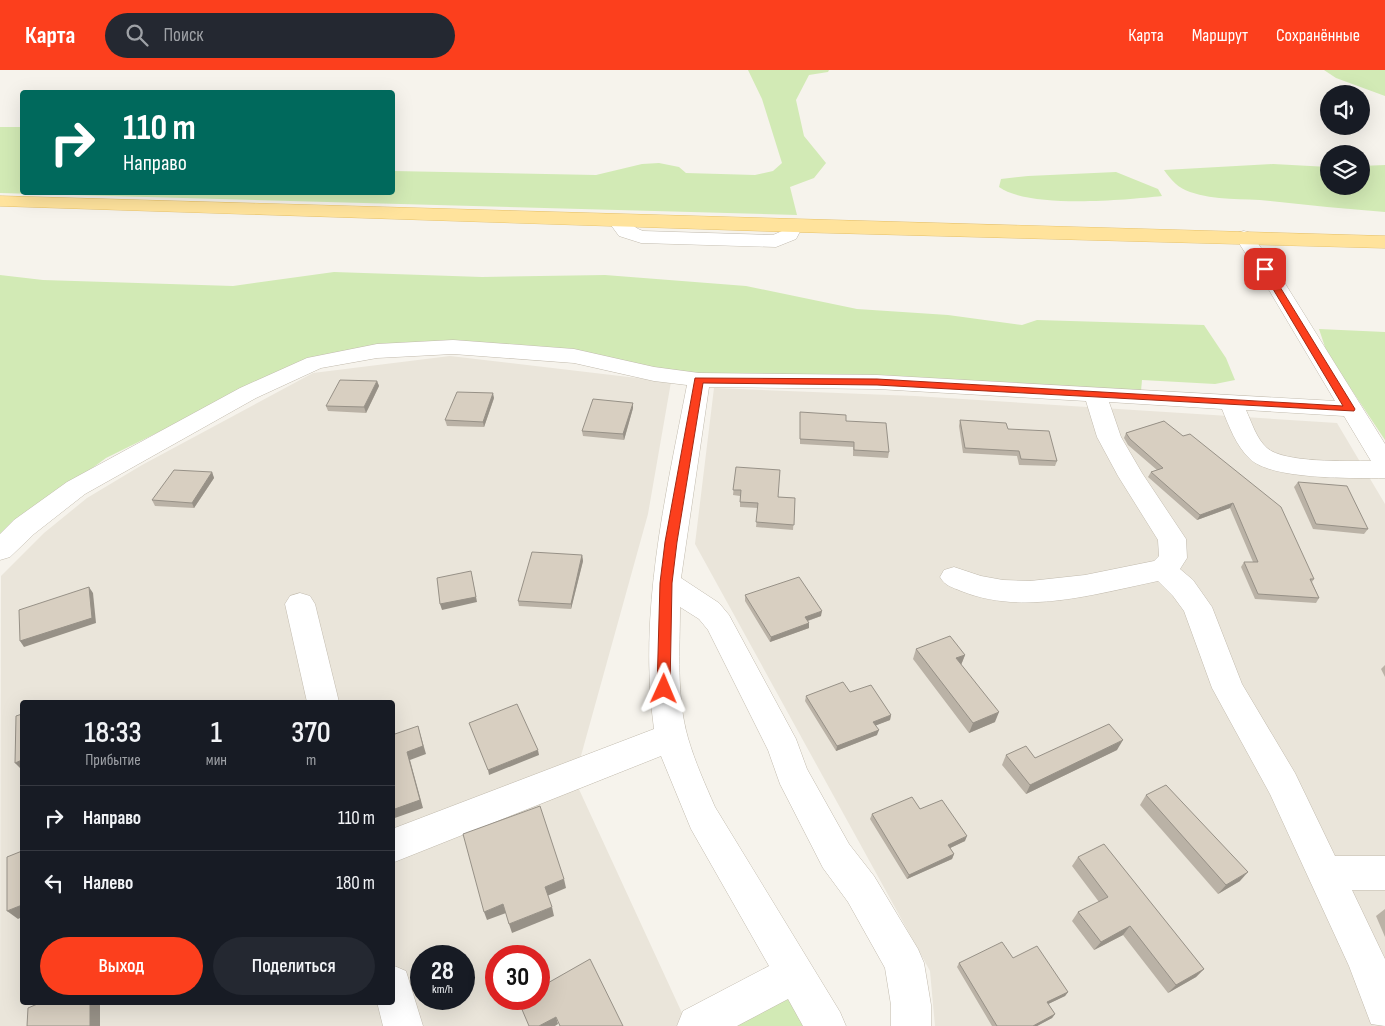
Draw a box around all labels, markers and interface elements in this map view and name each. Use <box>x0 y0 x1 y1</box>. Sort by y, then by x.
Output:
search box <box>105 13 455 58</box>
text: Карта <box>25 21 75 50</box>
icon: search <box>123 21 151 49</box>
text: Поиск <box>163 24 204 47</box>
text: Карта <box>1128 25 1164 46</box>
text: Маршрут <box>1192 25 1248 46</box>
text: Сохранённые <box>1276 25 1360 46</box>
map controls <box>1320 85 1370 195</box>
button: sound <box>1320 85 1370 135</box>
text: 110 m <box>123 107 196 150</box>
icon: right <box>40 110 105 175</box>
button: layers <box>1320 145 1370 195</box>
text: Направо <box>123 150 187 177</box>
pin <box>1244 248 1286 290</box>
icon: arrive <box>1251 255 1279 283</box>
position arrow <box>637 662 689 714</box>
text: 18:33 <box>84 715 142 751</box>
text: 1 <box>211 715 222 751</box>
text: 370 <box>291 715 331 751</box>
text: Прибытие <box>85 751 141 770</box>
text: мин <box>206 751 227 770</box>
text: m <box>306 751 316 770</box>
icon: right <box>40 804 68 832</box>
text: Направо <box>83 807 141 830</box>
text: 110 m <box>338 807 375 830</box>
icon: left <box>40 869 68 897</box>
text: Налево <box>83 872 133 895</box>
text: 180 m <box>336 872 375 895</box>
button: Выход <box>40 937 203 995</box>
button: Поделиться <box>213 937 375 995</box>
speed limit sign: 30 <box>485 945 550 1010</box>
text: 28 <box>431 956 454 987</box>
text: km/h <box>432 982 453 997</box>

